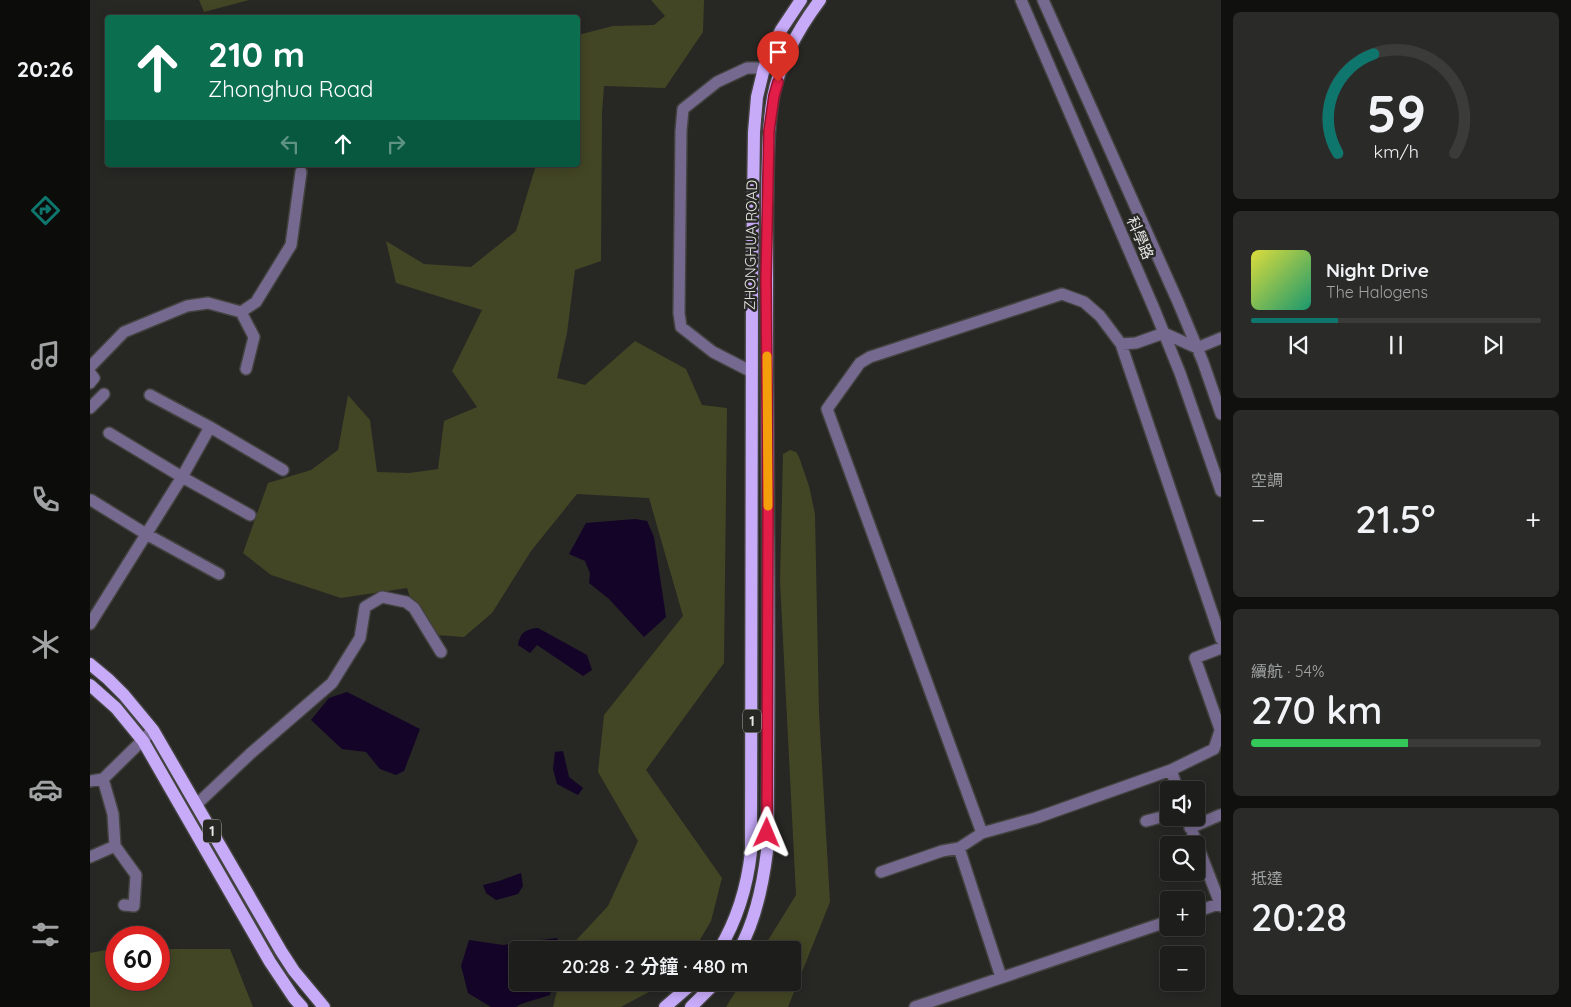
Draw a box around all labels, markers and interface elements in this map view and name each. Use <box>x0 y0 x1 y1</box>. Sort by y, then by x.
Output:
pin <box>757 31 799 82</box>
text: 210 m <box>208 32 305 76</box>
icon: ahead <box>125 35 190 100</box>
icon: arrive <box>764 38 792 66</box>
text: 20:26 <box>17 55 73 83</box>
text: Zhonghua Road <box>208 75 373 103</box>
text: 59 <box>1366 80 1426 145</box>
icon: left <box>276 130 304 158</box>
icon: ahead <box>329 130 357 158</box>
icon: right <box>382 130 410 158</box>
text: km/h <box>1373 140 1419 162</box>
street label: ZHONGHUA ROAD <box>740 179 761 310</box>
icon: directions <box>28 193 63 228</box>
street label: 科學路 <box>1123 213 1158 262</box>
text: Night Drive <box>1326 258 1429 282</box>
text: The Halogens <box>1326 282 1428 302</box>
icon: previous <box>1285 331 1313 359</box>
icon: pause <box>1382 331 1410 359</box>
icon: next <box>1479 331 1507 359</box>
icon: music <box>28 338 63 373</box>
text: 空調 <box>1251 470 1283 490</box>
icon: phone <box>28 482 63 517</box>
text: 21.5° <box>1355 495 1436 543</box>
text: − <box>1251 502 1266 537</box>
text: + <box>1525 502 1541 537</box>
icon: climate <box>28 627 63 662</box>
text: 續航 · 54% <box>1251 661 1324 681</box>
text: 270 km <box>1251 686 1382 734</box>
road number: 1 <box>743 709 761 732</box>
icon: car <box>28 772 63 807</box>
map controls <box>1160 781 1205 991</box>
button: sound <box>1160 781 1205 826</box>
position arrow <box>740 806 792 858</box>
road number: 1 <box>203 819 221 842</box>
button: search <box>1160 836 1205 881</box>
text: 抵達 <box>1251 868 1283 888</box>
button: + <box>1160 891 1205 936</box>
text: 20:28 <box>1251 893 1347 941</box>
icon: filters <box>28 917 63 952</box>
speed limit sign: 60 <box>105 926 170 991</box>
button: − <box>1160 946 1205 991</box>
text: 20:28 · 2 分鐘 · 480 m <box>562 954 748 978</box>

